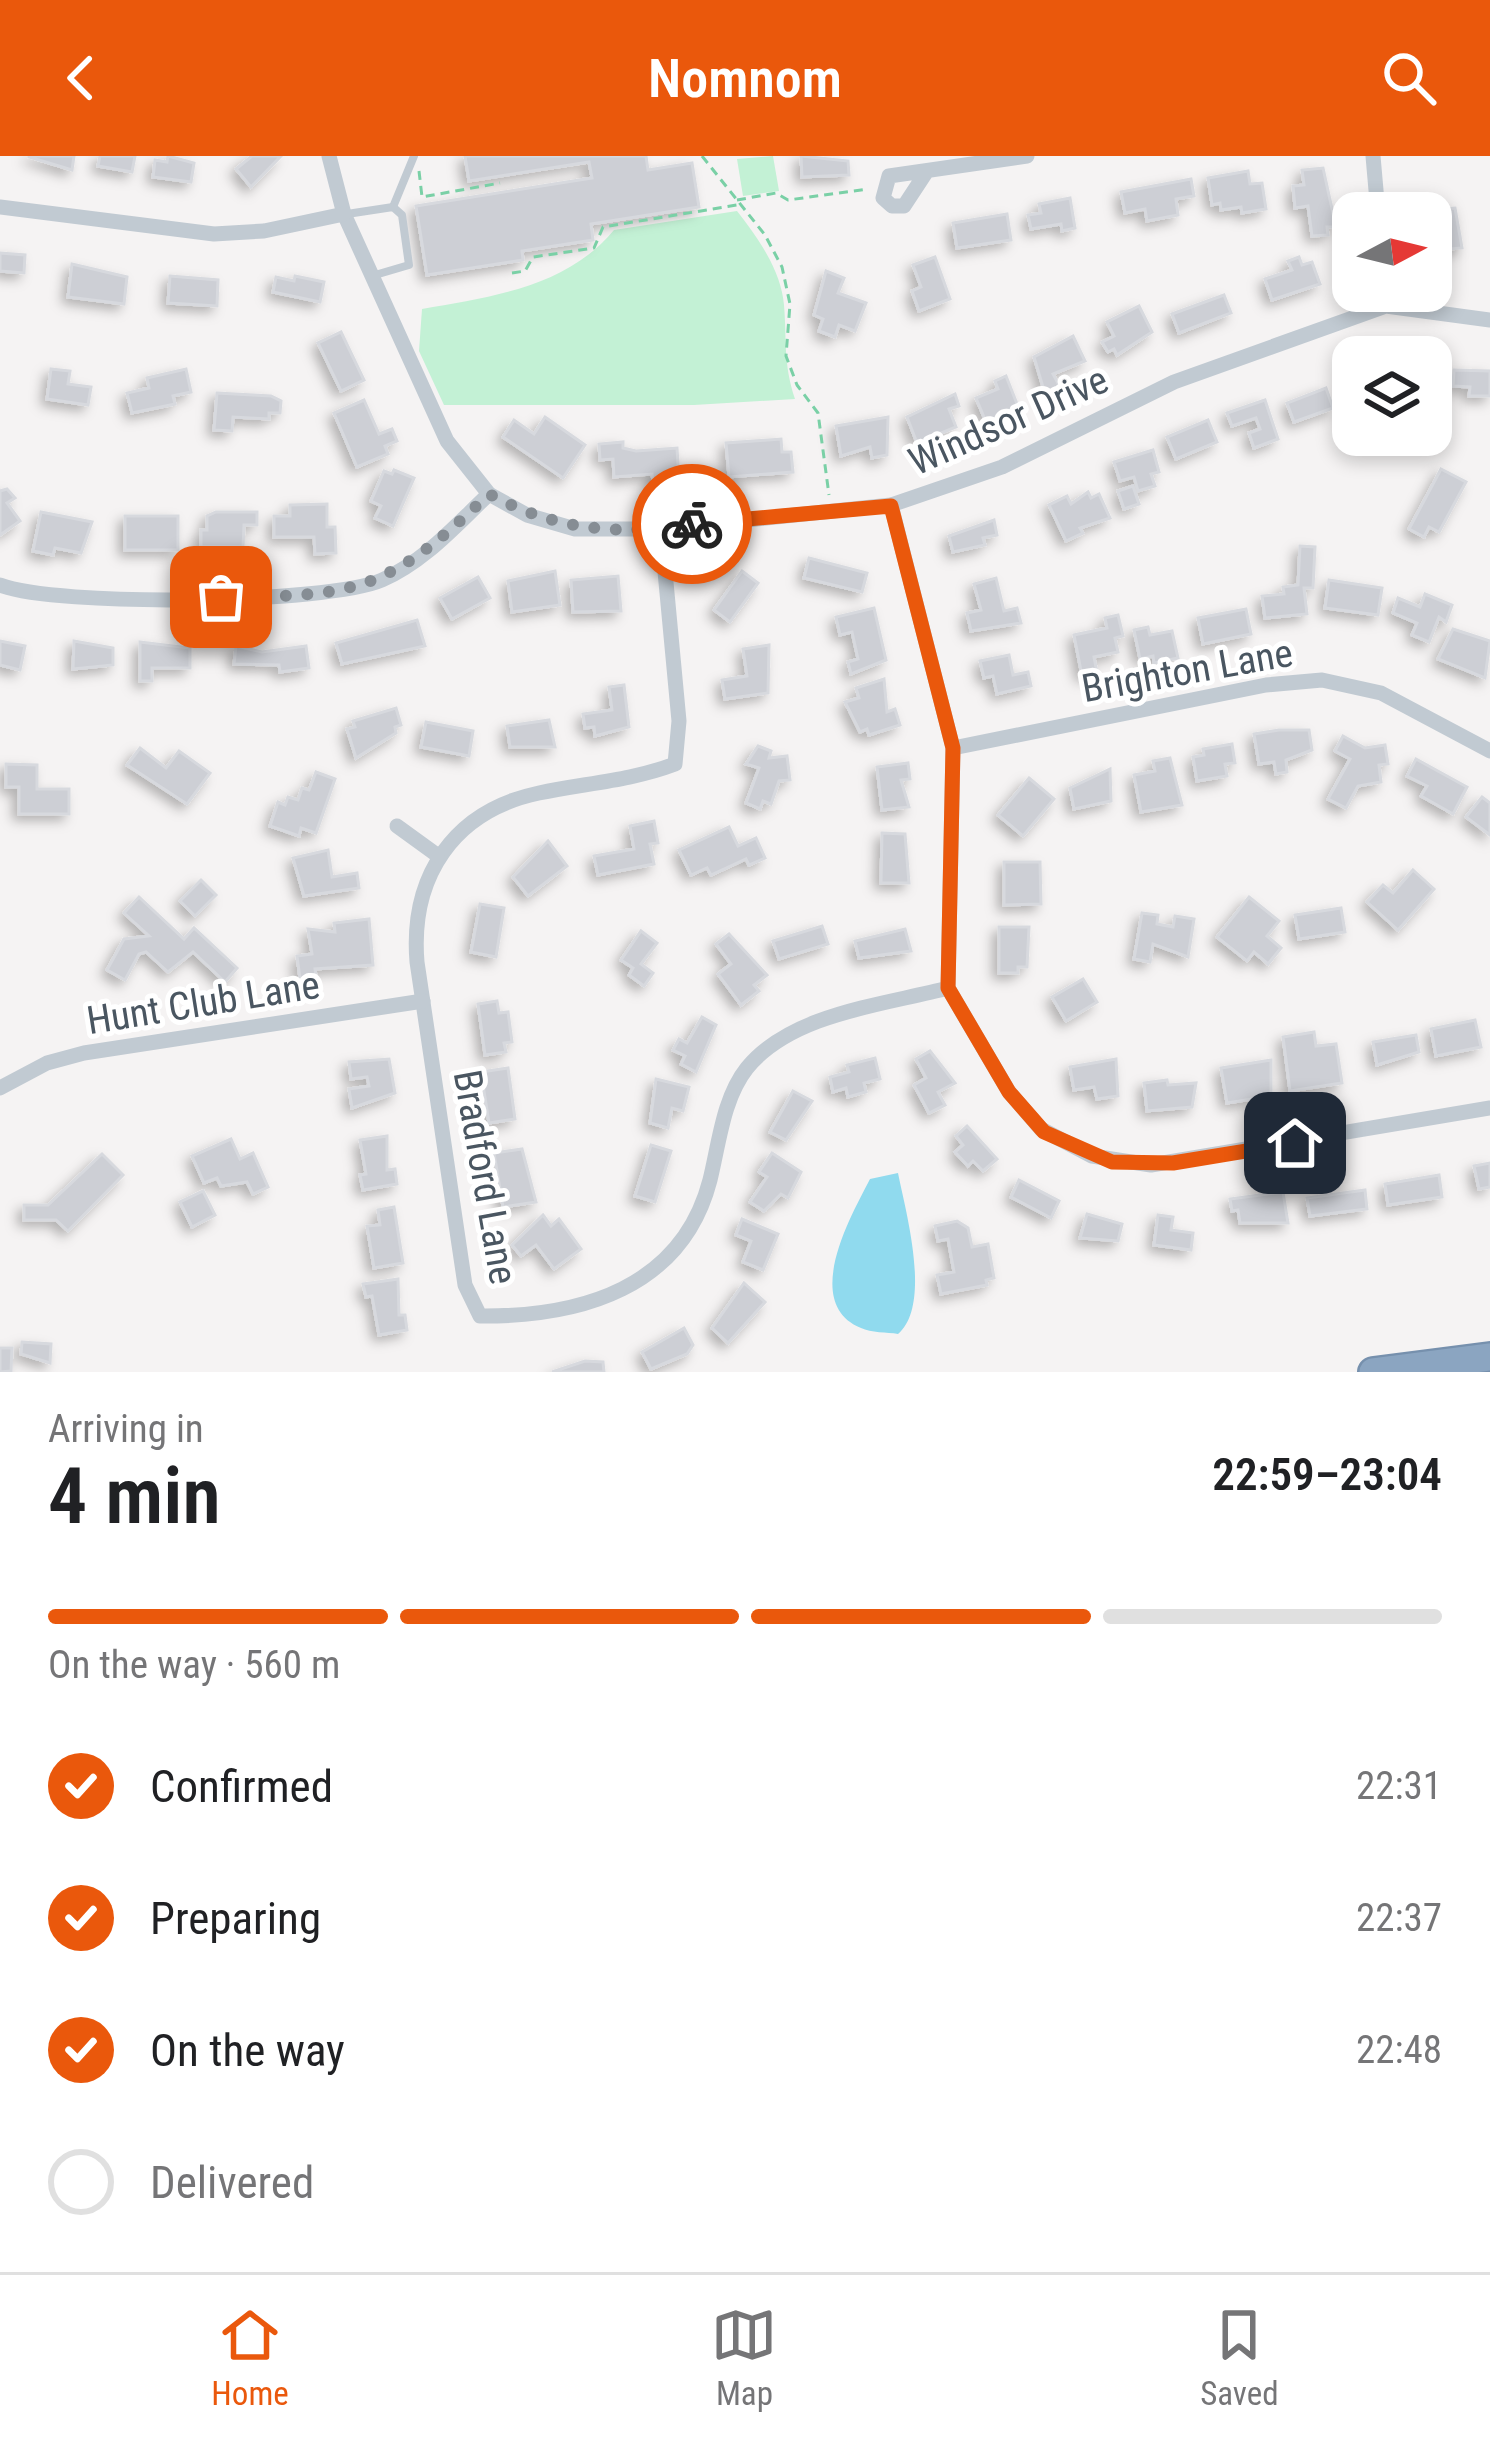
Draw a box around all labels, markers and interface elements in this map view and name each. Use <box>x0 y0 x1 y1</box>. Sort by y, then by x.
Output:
icon: back <box>48 45 114 111</box>
icon: search <box>1376 45 1442 111</box>
text: Nomnom <box>648 47 842 110</box>
north arrow <box>1332 192 1452 312</box>
map controls <box>1332 192 1452 456</box>
button: layers <box>1332 336 1452 456</box>
street label: Windsor Drive <box>902 357 1115 485</box>
courier <box>632 464 752 584</box>
icon: bike <box>659 491 725 557</box>
pin <box>170 546 272 648</box>
icon: bag <box>188 564 254 630</box>
street label: Brighton Lane <box>1078 630 1296 712</box>
street label: Hunt Club Lane <box>84 962 323 1044</box>
street label: Bradford Lane <box>444 1067 526 1288</box>
pin <box>1244 1092 1346 1194</box>
icon: home <box>1262 1110 1328 1176</box>
text: Arriving in <box>48 1406 204 1452</box>
text: 22:59–23:04 <box>1212 1448 1442 1501</box>
text: 4 min <box>48 1451 221 1542</box>
text: On the way · 560 m <box>48 1642 340 1688</box>
icon: check <box>48 1753 114 1819</box>
text: Confirmed <box>150 1760 333 1813</box>
text: 22:31 <box>1356 1763 1442 1809</box>
icon: check <box>48 1885 114 1951</box>
text: Preparing <box>150 1892 321 1945</box>
text: 22:37 <box>1356 1895 1442 1941</box>
icon: check <box>48 2017 114 2083</box>
text: On the way <box>150 2024 345 2077</box>
text: 22:48 <box>1356 2027 1442 2073</box>
text: Delivered <box>150 2156 314 2209</box>
tab: Home <box>211 2302 289 2413</box>
tab: Map <box>711 2302 777 2413</box>
tab: Saved <box>1200 2302 1279 2413</box>

